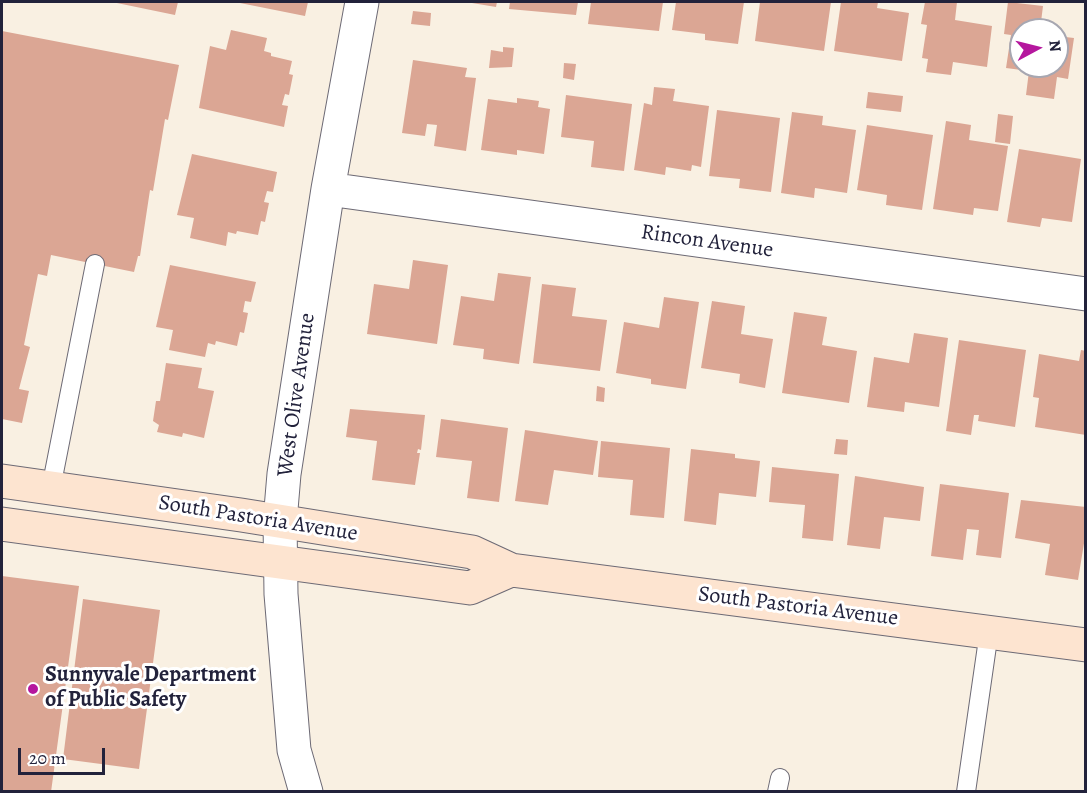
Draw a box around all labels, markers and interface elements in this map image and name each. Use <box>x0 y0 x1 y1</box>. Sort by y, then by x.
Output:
north arrow <box>1009 18 1069 78</box>
text: N <box>1043 39 1067 53</box>
street label: Rincon Avenue <box>639 220 775 264</box>
street label: West Olive Avenue <box>272 311 322 479</box>
street label: South Pastoria Avenue <box>157 490 359 548</box>
street label: South Pastoria Avenue <box>697 582 899 632</box>
place label: Sunnyvale Department of Public Safety <box>45 663 256 714</box>
marker: Sunnyvale Department of Public Safety <box>26 682 40 696</box>
scale bar <box>21 736 108 774</box>
text: 20 m <box>29 746 66 770</box>

